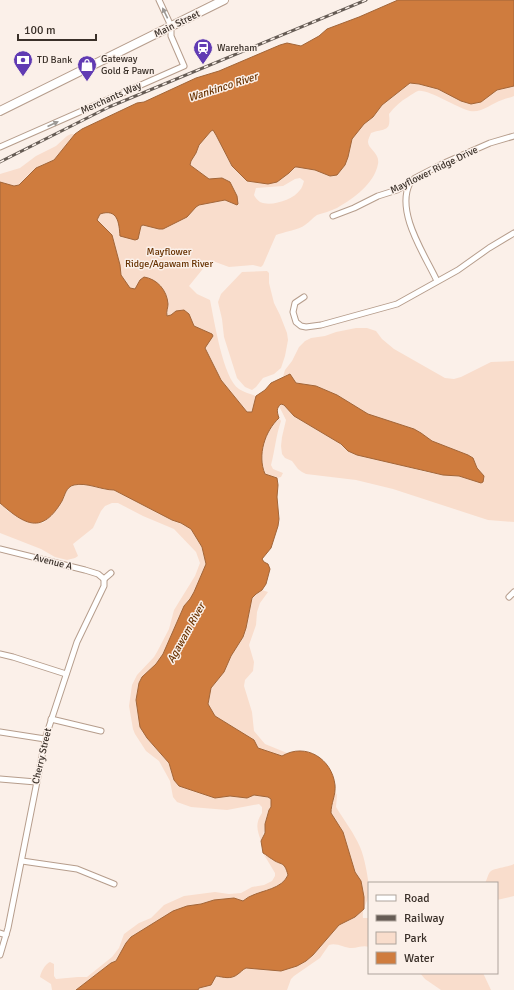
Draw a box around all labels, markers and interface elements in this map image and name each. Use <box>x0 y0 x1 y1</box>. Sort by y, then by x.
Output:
one-way arrow <box>162 7 168 19</box>
street label: Main Street <box>152 8 202 40</box>
scale bar <box>18 16 96 42</box>
text: 100 m <box>24 23 56 38</box>
station icon: Wareham <box>192 37 214 65</box>
place label: Wareham <box>217 42 257 54</box>
bank icon: TD Bank <box>12 49 34 77</box>
place label: Gateway Gold & Pawn <box>101 53 155 77</box>
place label: TD Bank <box>37 54 72 66</box>
shop icon: Gateway Gold & Pawn <box>76 54 98 82</box>
water label: Wankinco River <box>187 69 261 104</box>
street label: Merchants Way <box>79 79 143 117</box>
one-way arrow <box>48 121 59 127</box>
street label: Mayflower Ridge Drive <box>388 144 480 196</box>
park label: Mayflower Ridge/Agawam River <box>125 246 213 270</box>
street label: Avenue A <box>32 551 74 573</box>
water label: Agawam River <box>164 599 209 665</box>
street label: Cherry Street <box>30 726 54 785</box>
legend <box>368 882 498 974</box>
text: Road <box>404 891 430 906</box>
text: Railway <box>404 911 444 926</box>
text: Park <box>404 931 427 946</box>
text: Water <box>404 951 435 966</box>

